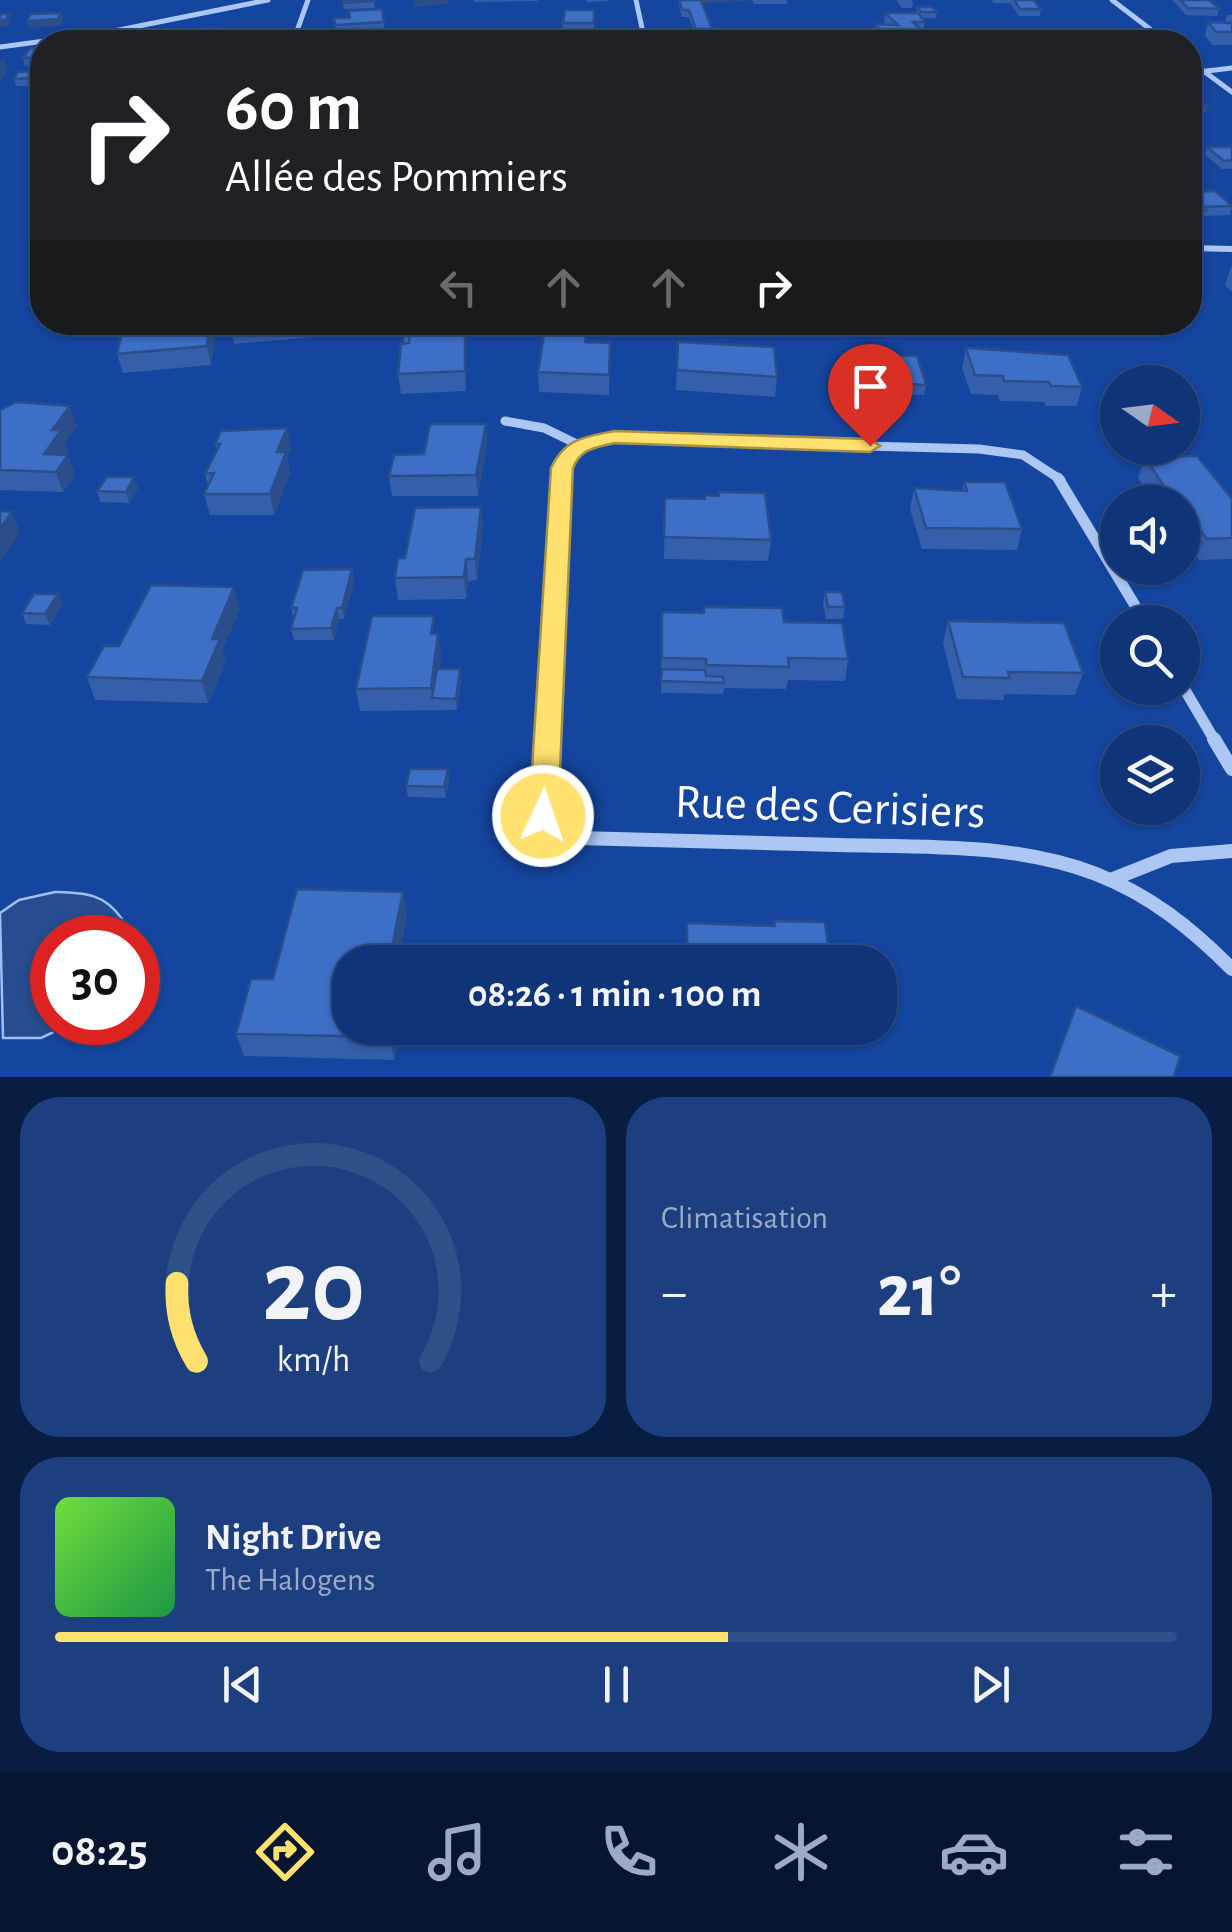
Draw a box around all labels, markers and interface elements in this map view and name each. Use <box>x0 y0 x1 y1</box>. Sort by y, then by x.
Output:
icon: right <box>60 70 190 200</box>
text: 60 m <box>225 73 362 143</box>
text: Allée des Pommiers <box>225 155 568 200</box>
icon: left <box>431 260 486 315</box>
icon: ahead <box>536 260 591 315</box>
icon: ahead <box>641 260 696 315</box>
icon: right <box>746 260 801 315</box>
pin <box>828 344 913 447</box>
icon: arrive <box>843 359 898 414</box>
north arrow <box>1100 365 1200 465</box>
map controls <box>1100 365 1200 825</box>
button: sound <box>1100 485 1200 585</box>
button: search <box>1100 605 1200 705</box>
button: layers <box>1100 725 1200 825</box>
position arrow <box>491 764 595 868</box>
street label: Rue des Cerisiers <box>674 779 986 837</box>
speed limit sign: 30 <box>30 915 160 1045</box>
text: 08:26 · 1 min · 100 m <box>468 976 761 1014</box>
text: Climatisation <box>661 1202 828 1234</box>
text: 20 <box>261 1236 365 1340</box>
text: 21° <box>877 1255 961 1330</box>
text: − <box>661 1266 687 1321</box>
text: + <box>1151 1266 1177 1321</box>
text: km/h <box>276 1342 350 1378</box>
text: Night Drive <box>205 1519 381 1557</box>
text: The Halogens <box>205 1564 375 1596</box>
icon: previous <box>215 1657 270 1712</box>
icon: pause <box>589 1657 644 1712</box>
icon: next <box>963 1657 1018 1712</box>
icon: directions <box>250 1817 320 1887</box>
icon: music <box>422 1817 492 1887</box>
icon: phone <box>594 1817 664 1887</box>
icon: climate <box>766 1817 836 1887</box>
icon: car <box>939 1817 1009 1887</box>
icon: filters <box>1111 1817 1181 1887</box>
text: 08:25 <box>51 1829 148 1874</box>

